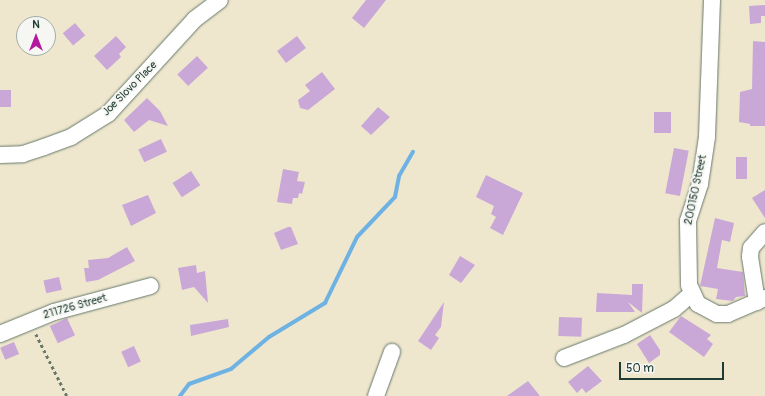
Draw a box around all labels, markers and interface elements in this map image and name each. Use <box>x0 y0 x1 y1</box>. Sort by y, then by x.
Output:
north arrow <box>16 16 56 56</box>
text: N <box>32 18 40 31</box>
street label: Joe Slovo Place <box>100 59 160 119</box>
street label: 200150 Street <box>682 154 710 226</box>
street label: 211726 Street <box>42 292 108 322</box>
scale bar <box>621 354 726 380</box>
text: 50 m <box>626 361 654 376</box>

